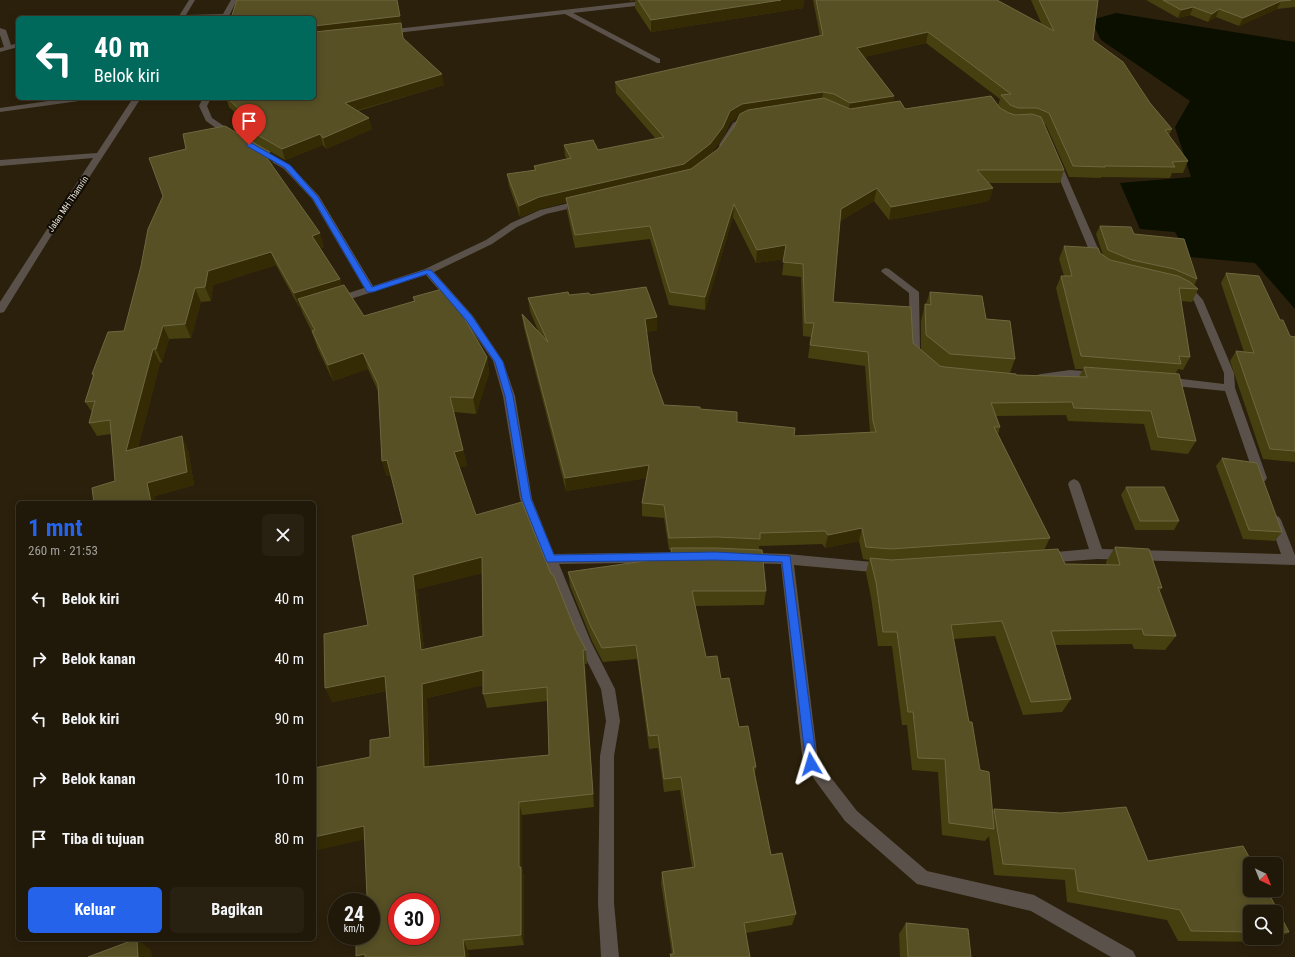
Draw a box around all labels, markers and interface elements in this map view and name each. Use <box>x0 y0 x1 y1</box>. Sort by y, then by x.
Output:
text: 40 m <box>94 31 150 64</box>
icon: left <box>28 32 80 84</box>
text: Belok kiri <box>94 65 160 86</box>
pin <box>232 104 266 145</box>
icon: arrive <box>238 110 260 132</box>
street label: Jalan MH Thamrin <box>46 174 90 234</box>
text: 1 mnt <box>28 514 83 542</box>
button: close <box>262 514 304 556</box>
text: 260 m · 21:53 <box>28 543 98 558</box>
icon: left <box>28 588 50 610</box>
text: Belok kiri <box>62 590 119 608</box>
text: 40 m <box>274 590 304 608</box>
icon: right <box>28 648 50 670</box>
text: Belok kanan <box>62 650 136 668</box>
text: 40 m <box>274 650 304 668</box>
icon: left <box>28 708 50 730</box>
text: Belok kiri <box>62 710 119 728</box>
text: 90 m <box>274 710 304 728</box>
position arrow <box>790 743 832 785</box>
icon: right <box>28 768 50 790</box>
text: Belok kanan <box>62 770 136 788</box>
text: 10 m <box>274 770 304 788</box>
icon: arrive <box>28 828 50 850</box>
text: Tiba di tujuan <box>62 830 144 848</box>
text: 80 m <box>274 830 304 848</box>
north arrow <box>1243 857 1283 897</box>
map controls <box>1243 857 1283 945</box>
button: Keluar <box>28 887 162 933</box>
button: Bagikan <box>170 887 304 933</box>
speed limit sign: 30 <box>388 893 440 945</box>
text: 24 <box>344 902 364 926</box>
button: search <box>1243 905 1283 945</box>
text: km/h <box>344 923 364 934</box>

